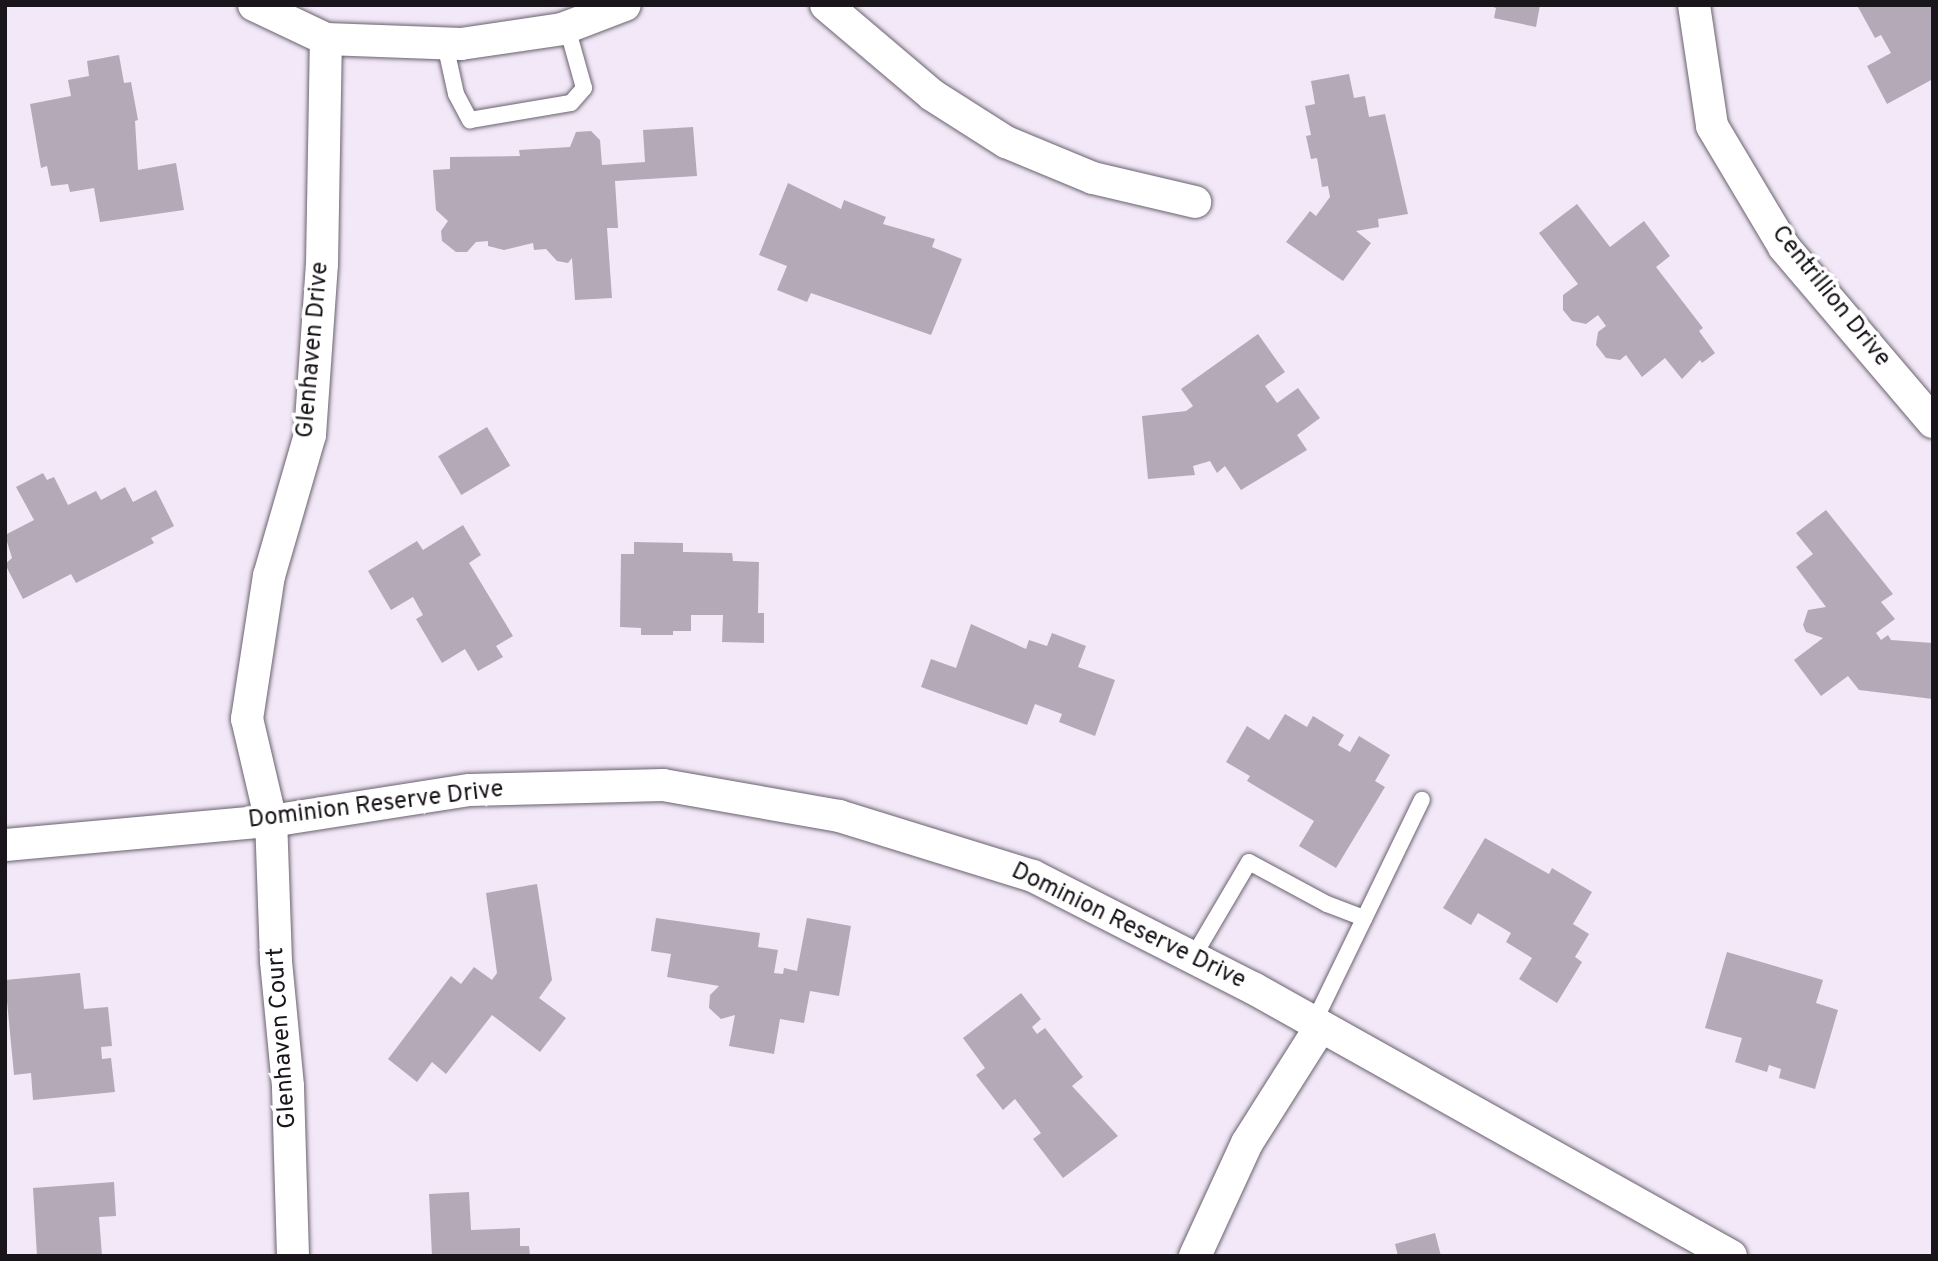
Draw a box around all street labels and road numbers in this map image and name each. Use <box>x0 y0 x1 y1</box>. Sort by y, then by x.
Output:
street label: Centrillion Drive <box>1764 221 1896 373</box>
street label: Glenhaven Drive <box>292 261 336 439</box>
street label: Dominion Reserve Drive <box>247 776 505 836</box>
street label: Dominion Reserve Drive <box>1006 858 1250 996</box>
street label: Glenhaven Court <box>262 946 304 1130</box>

